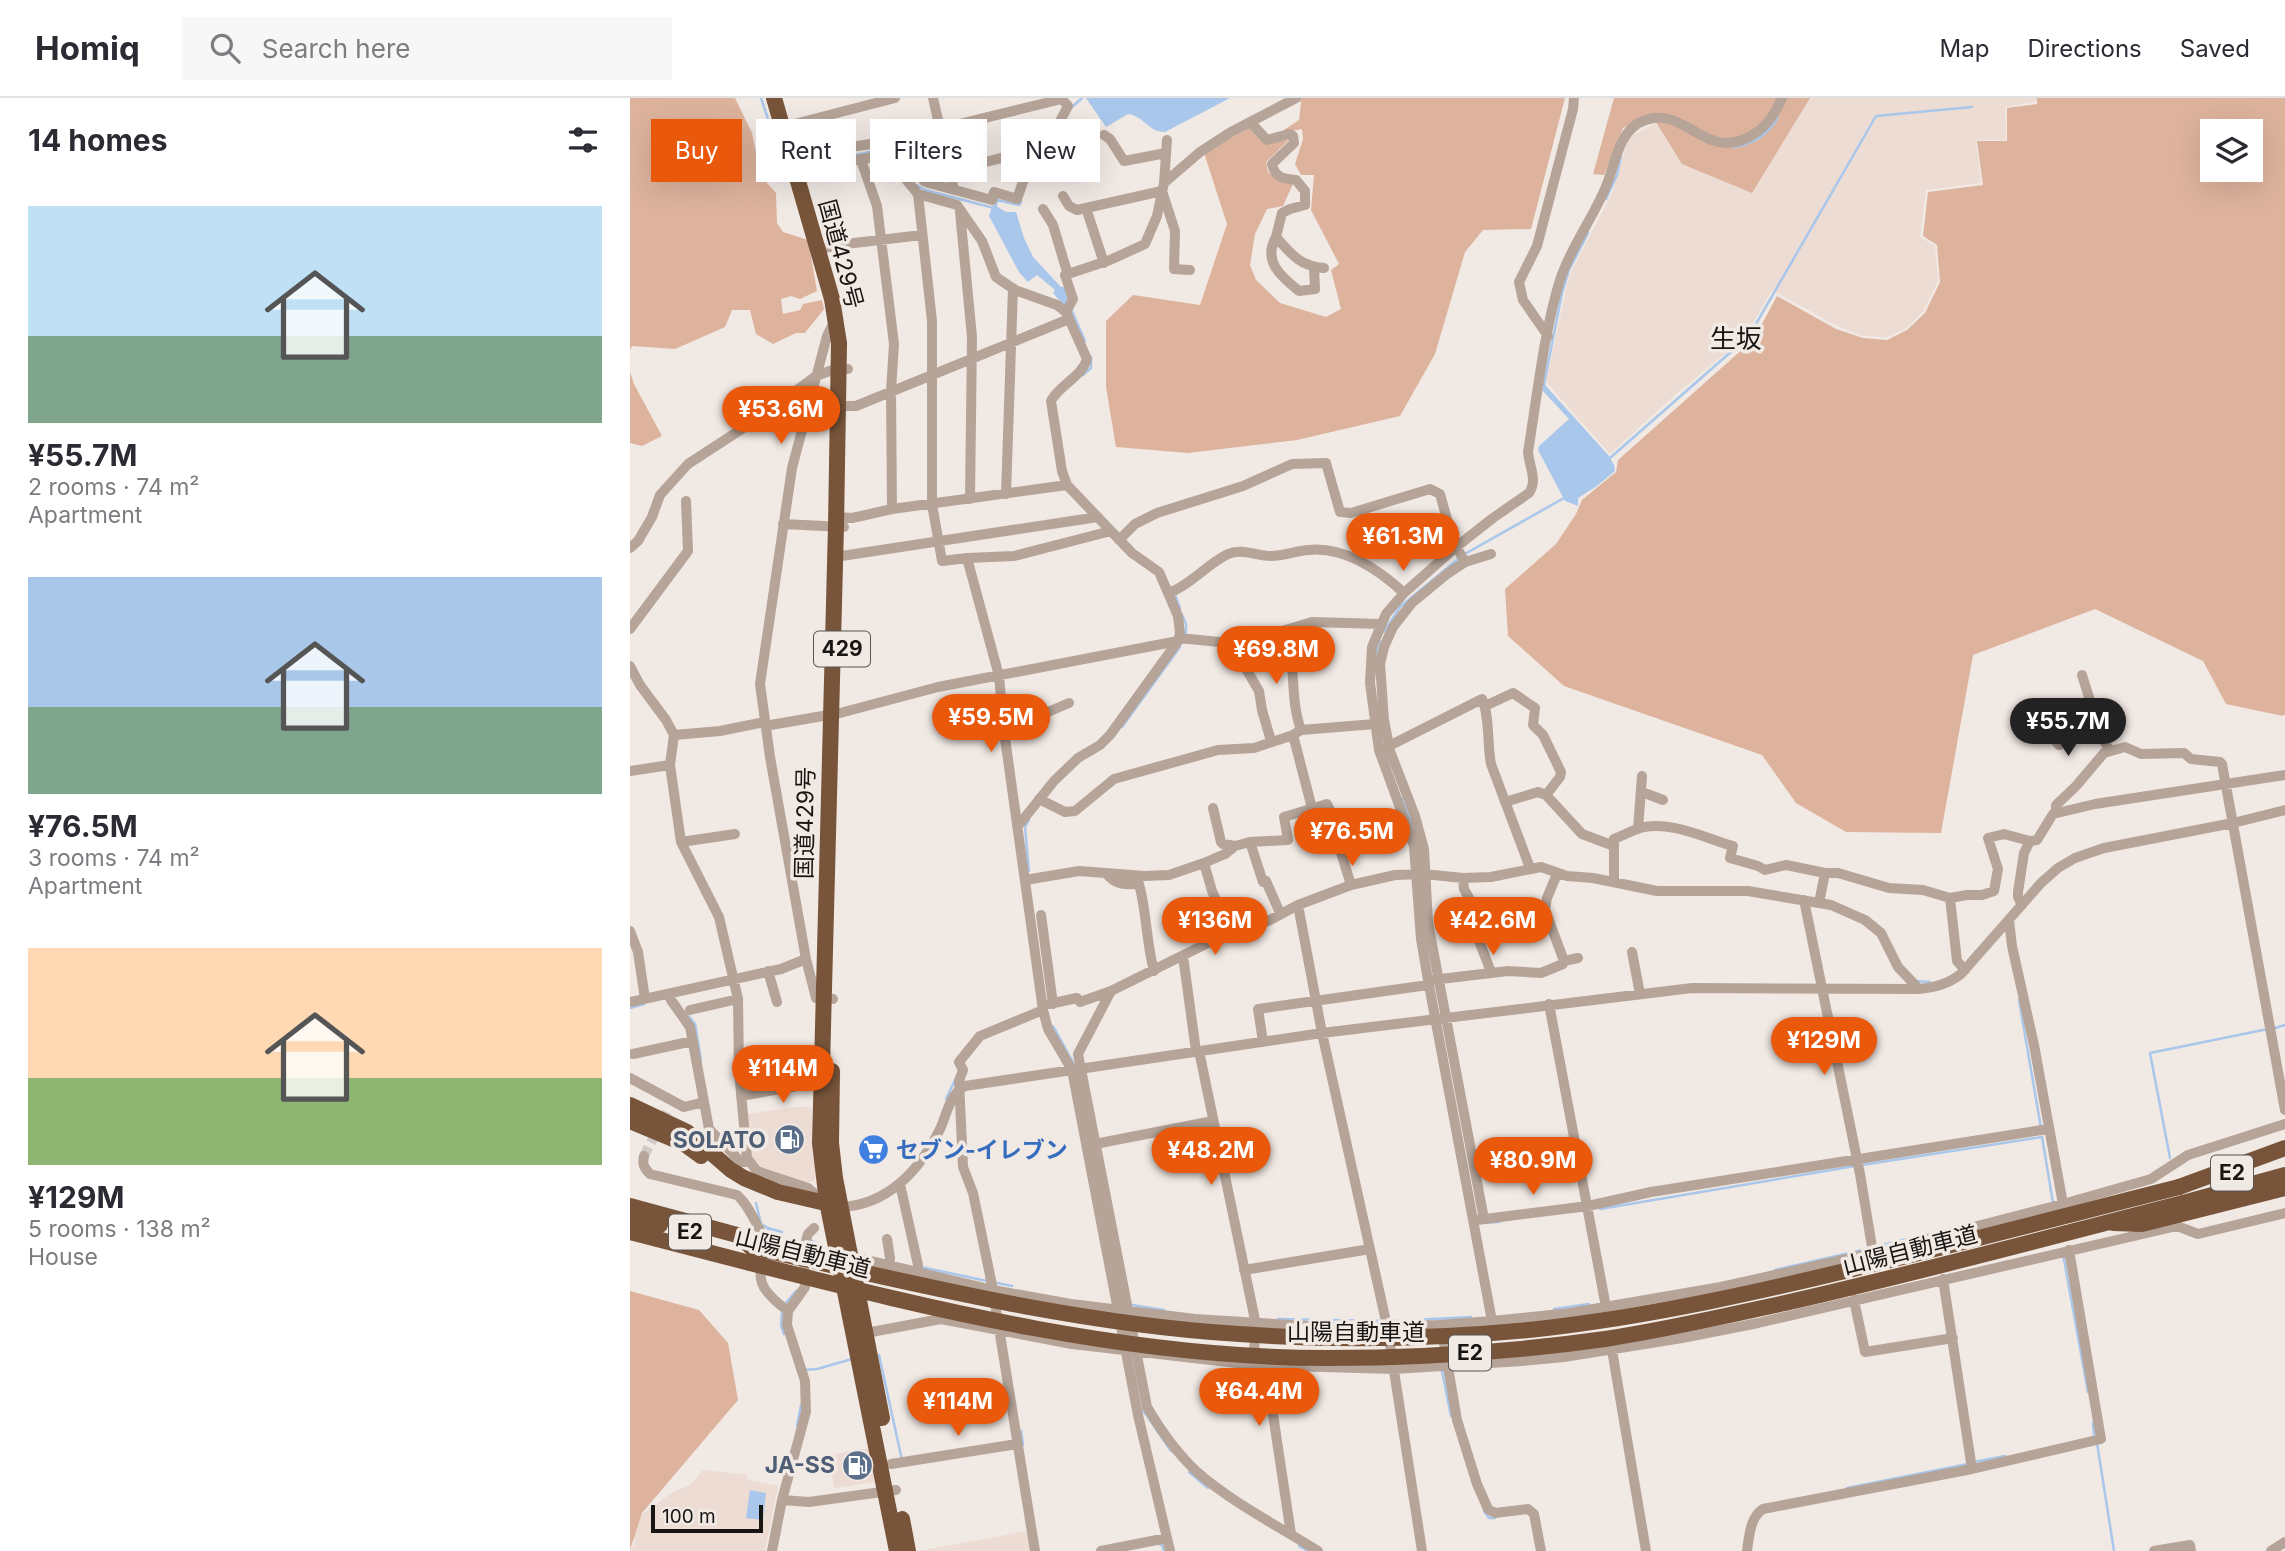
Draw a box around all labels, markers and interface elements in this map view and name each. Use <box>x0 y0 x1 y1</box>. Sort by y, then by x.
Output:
search box <box>182 17 672 80</box>
text: Homiq <box>35 28 140 68</box>
icon: search <box>206 29 244 67</box>
text: Search here <box>262 33 410 64</box>
text: Map <box>1940 34 1989 63</box>
text: Directions <box>2027 34 2142 63</box>
text: Saved <box>2180 34 2250 63</box>
chip: Buy <box>651 119 742 182</box>
chip: Rent <box>756 119 856 182</box>
chip: Filters <box>870 119 987 182</box>
chip: New <box>1001 119 1100 182</box>
map controls <box>2200 119 2263 182</box>
button: layers <box>2200 119 2263 182</box>
icon: filters <box>564 121 602 159</box>
text: 14 homes <box>28 122 167 158</box>
street label: 国道429号 <box>813 196 869 312</box>
icon: home <box>252 252 378 378</box>
district label: 生坂 <box>1710 323 1762 354</box>
pin: ¥53.6M <box>724 386 838 446</box>
text: ¥53.6M <box>738 395 824 423</box>
text: ¥55.7M <box>28 437 137 473</box>
text: 2 rooms · 74 m² <box>28 473 200 501</box>
text: Apartment <box>28 501 142 529</box>
pin: ¥61.3M <box>1346 514 1460 573</box>
text: ¥61.3M <box>1362 522 1444 550</box>
icon: home <box>252 623 378 749</box>
pin: ¥69.8M <box>1219 626 1333 686</box>
road number: 429 <box>814 632 870 666</box>
text: ¥69.8M <box>1233 635 1319 663</box>
pin: ¥59.5M <box>934 694 1048 754</box>
pin: ¥55.7M <box>2011 698 2125 758</box>
text: ¥59.5M <box>948 703 1034 731</box>
text: ¥55.7M <box>2026 707 2110 735</box>
street label: 国道429号 <box>790 767 820 879</box>
text: ¥76.5M <box>28 808 138 844</box>
pin: ¥76.5M <box>1295 808 1409 868</box>
text: ¥76.5M <box>1310 817 1394 845</box>
text: 3 rooms · 74 m² <box>28 844 200 872</box>
text: Apartment <box>28 872 142 900</box>
pin: ¥136M <box>1166 898 1264 957</box>
pin: ¥42.6M <box>1436 898 1550 957</box>
text: ¥136M <box>1178 906 1252 934</box>
text: ¥42.6M <box>1450 906 1536 934</box>
icon: home <box>252 994 378 1120</box>
pin: ¥129M <box>1775 1018 1873 1077</box>
text: ¥129M <box>1787 1026 1861 1054</box>
pin: ¥114M <box>734 1046 832 1105</box>
text: ¥114M <box>748 1054 818 1082</box>
fuel station icon: SOLATO <box>772 1123 806 1157</box>
place label: SOLATO <box>673 1126 766 1154</box>
pin: ¥48.2M <box>1154 1128 1268 1187</box>
supermarket icon: セブン-イレブン <box>856 1133 890 1167</box>
place label: セブン-イレブン <box>896 1136 1068 1164</box>
text: ¥48.2M <box>1168 1136 1254 1164</box>
pin: ¥80.9M <box>1476 1138 1590 1197</box>
text: ¥80.9M <box>1490 1146 1576 1174</box>
road number: E2 <box>2211 1156 2253 1190</box>
text: ¥129M <box>28 1179 124 1215</box>
road number: E2 <box>669 1214 711 1250</box>
text: 5 rooms · 138 m² <box>28 1215 211 1243</box>
street label: 山陽自動車道 <box>1840 1220 1980 1280</box>
street label: 山陽自動車道 <box>733 1223 873 1283</box>
text: House <box>28 1243 98 1271</box>
street label: 山陽自動車道 <box>1287 1318 1425 1346</box>
road number: E2 <box>1449 1336 1491 1370</box>
pin: ¥64.4M <box>1202 1368 1316 1428</box>
text: ¥64.4M <box>1215 1377 1303 1405</box>
pin: ¥114M <box>909 1378 1007 1438</box>
text: ¥114M <box>923 1387 993 1415</box>
fuel station icon: JA-SS <box>841 1448 875 1482</box>
place label: JA-SS <box>765 1451 835 1479</box>
scale bar <box>651 1502 763 1534</box>
text: 100 m <box>662 1505 716 1528</box>

